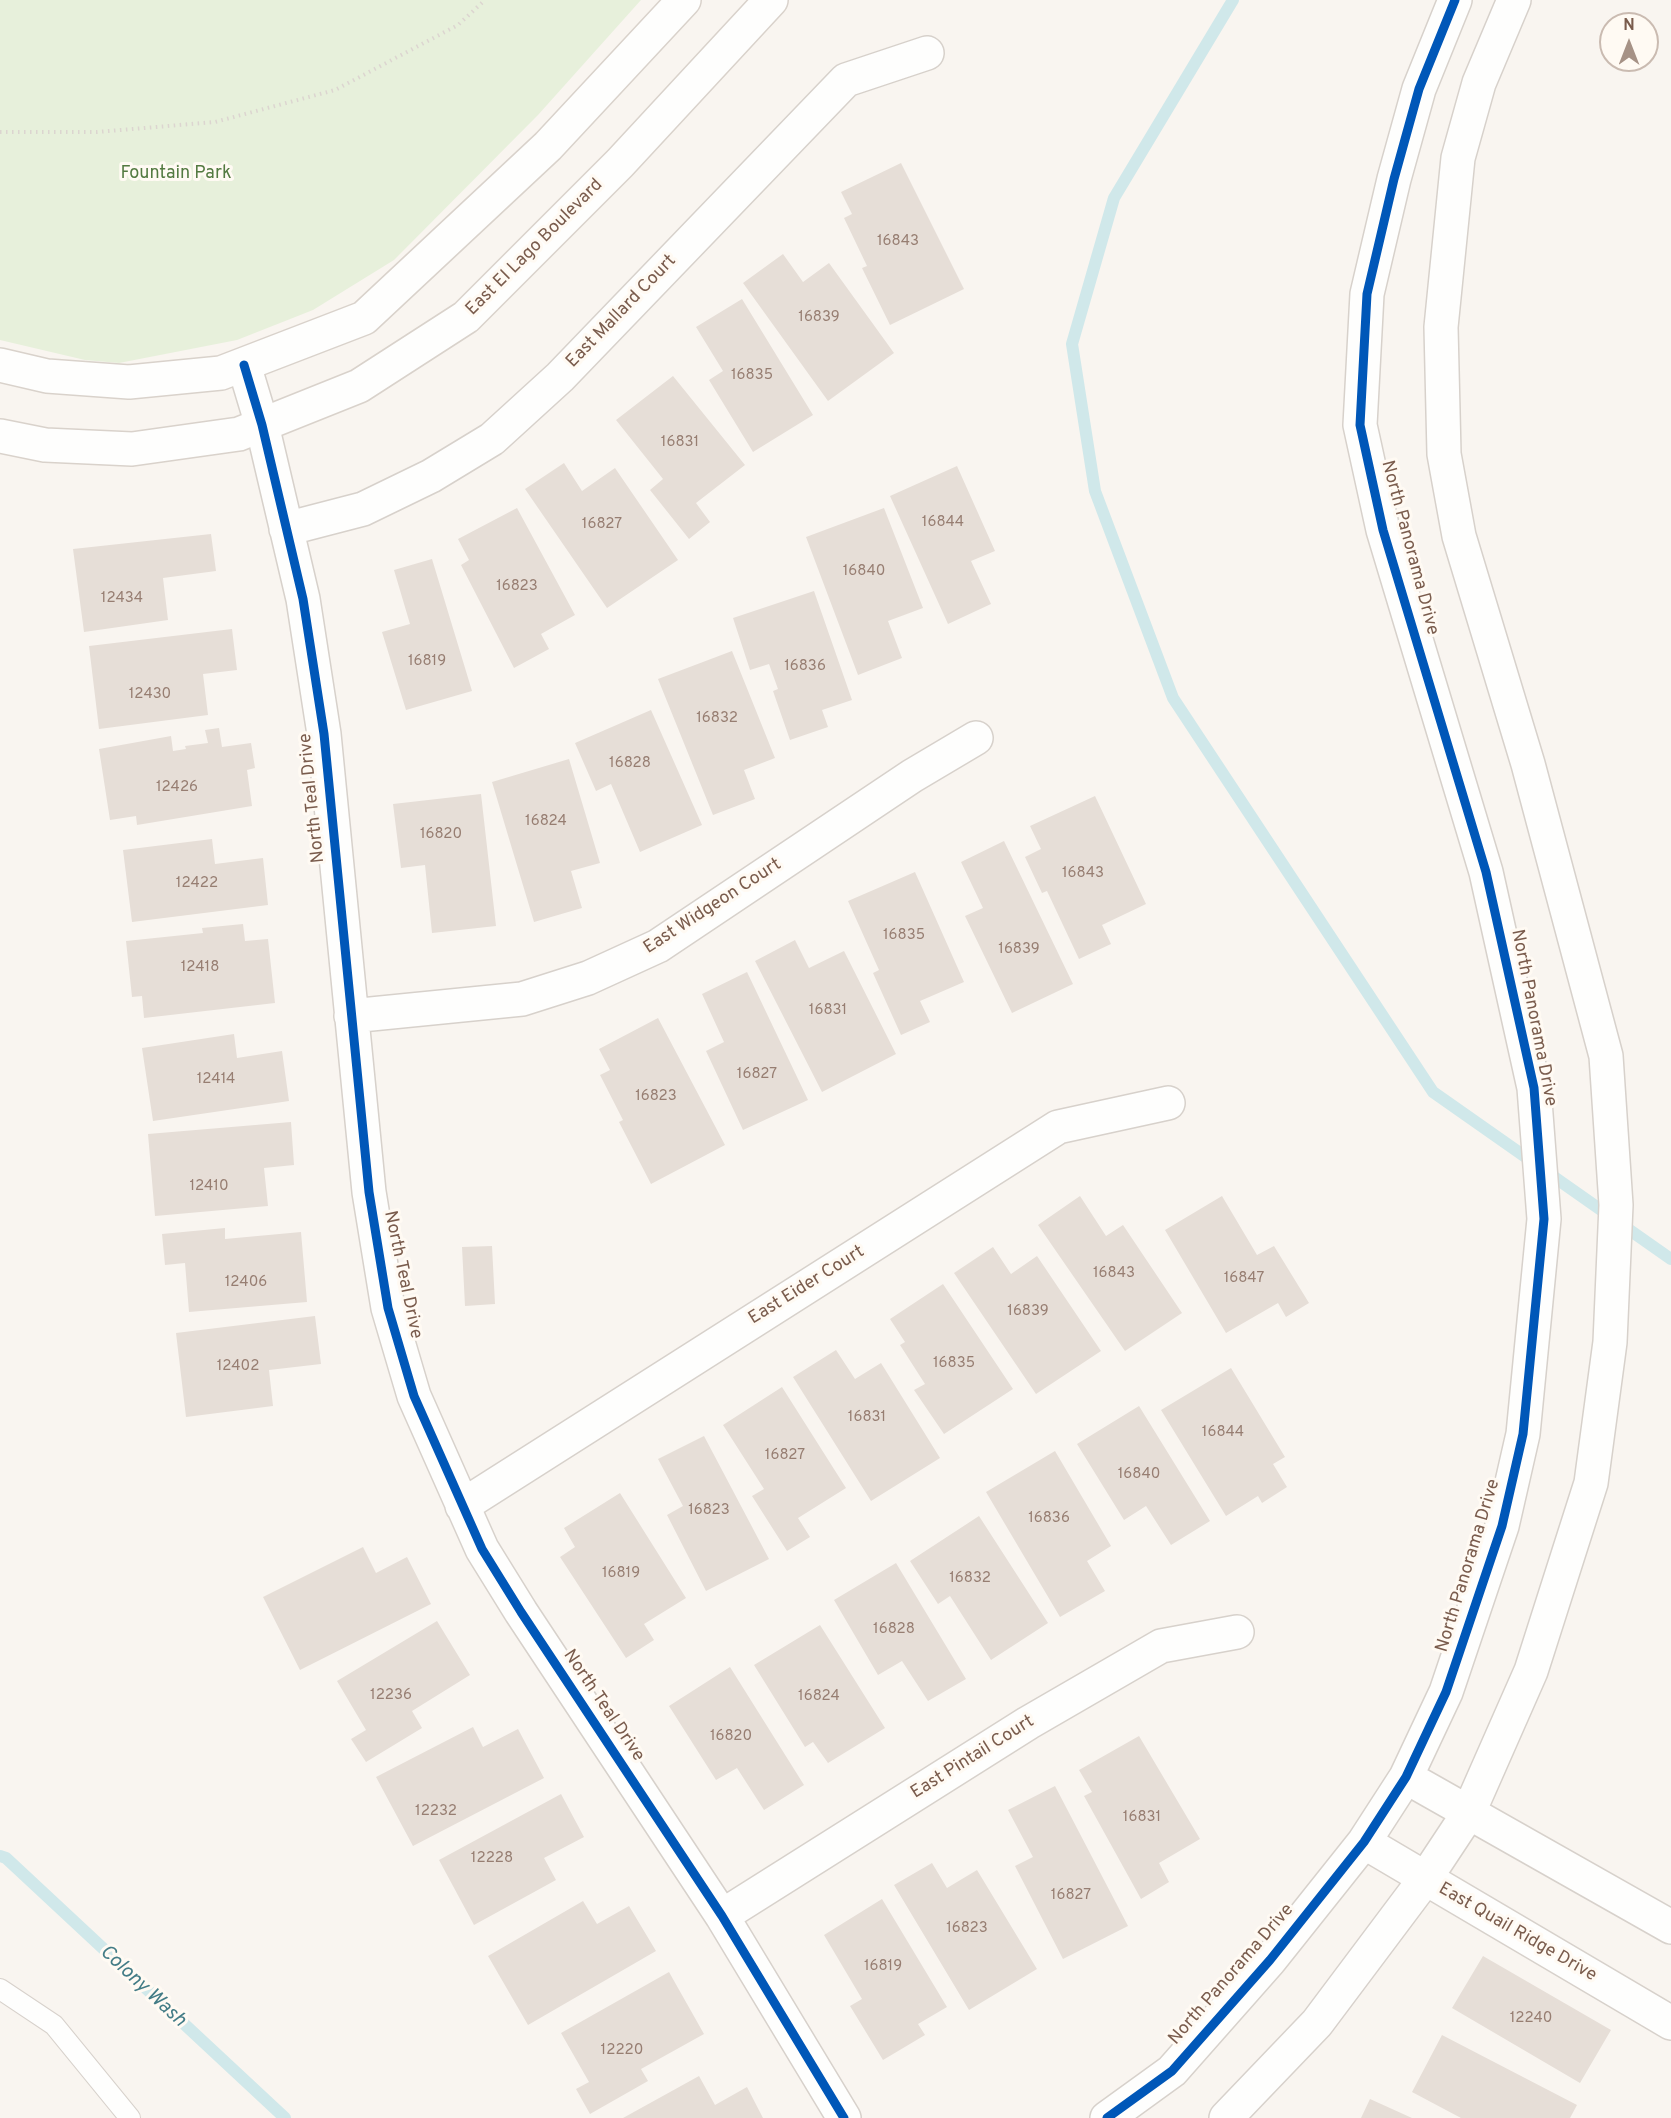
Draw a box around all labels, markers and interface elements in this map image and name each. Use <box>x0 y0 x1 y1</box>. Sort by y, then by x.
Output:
north arrow <box>1599 12 1659 72</box>
text: N <box>1623 16 1635 36</box>
park label: Fountain Park <box>120 163 232 185</box>
street label: East El Lago Boulevard <box>462 175 608 321</box>
house number: 16843 <box>877 233 919 251</box>
street label: East Mallard Court <box>562 251 682 373</box>
house number: 16839 <box>798 309 840 327</box>
house number: 16835 <box>731 367 773 385</box>
house number: 16831 <box>661 434 699 452</box>
street label: North Panorama Drive <box>1375 458 1443 638</box>
house number: 16844 <box>922 514 964 532</box>
house number: 16827 <box>582 516 622 534</box>
house number: 16840 <box>843 563 885 581</box>
house number: 16823 <box>496 578 538 596</box>
house number: 12434 <box>101 590 143 608</box>
house number: 16819 <box>408 653 446 671</box>
house number: 16836 <box>784 658 826 676</box>
house number: 12430 <box>129 686 171 704</box>
house number: 16832 <box>696 710 738 728</box>
street label: North Teal Drive <box>295 732 331 864</box>
house number: 16828 <box>609 755 651 773</box>
house number: 12426 <box>156 779 198 797</box>
house number: 16824 <box>525 813 567 831</box>
house number: 16820 <box>420 826 462 844</box>
street label: East Widgeon Court <box>640 854 786 960</box>
house number: 16843 <box>1062 865 1104 883</box>
house number: 12422 <box>176 875 218 893</box>
house number: 16835 <box>883 927 925 945</box>
street label: North Panorama Drive <box>1505 928 1561 1108</box>
house number: 16839 <box>998 941 1040 959</box>
house number: 12418 <box>181 959 219 977</box>
house number: 16831 <box>809 1002 847 1020</box>
house number: 16827 <box>737 1066 777 1084</box>
house number: 12414 <box>197 1071 235 1089</box>
house number: 16823 <box>635 1088 677 1106</box>
house number: 12410 <box>189 1178 229 1196</box>
street label: North Teal Drive <box>378 1209 426 1341</box>
street label: East Eider Court <box>745 1242 869 1330</box>
house number: 16843 <box>1093 1265 1135 1283</box>
house number: 16847 <box>1224 1270 1264 1288</box>
house number: 12406 <box>225 1274 267 1292</box>
house number: 16839 <box>1007 1303 1049 1321</box>
house number: 16835 <box>933 1355 975 1373</box>
house number: 12402 <box>217 1358 259 1376</box>
house number: 16831 <box>848 1409 886 1427</box>
house number: 16844 <box>1202 1424 1244 1442</box>
house number: 16827 <box>765 1447 805 1465</box>
house number: 16840 <box>1118 1466 1160 1484</box>
street label: North Panorama Drive <box>1432 1477 1506 1655</box>
house number: 16823 <box>688 1502 730 1520</box>
house number: 16836 <box>1028 1510 1070 1528</box>
house number: 16819 <box>602 1565 640 1583</box>
house number: 16832 <box>949 1570 991 1588</box>
house number: 16828 <box>873 1621 915 1639</box>
street label: North Teal Drive <box>558 1646 648 1766</box>
house number: 12236 <box>370 1687 412 1705</box>
house number: 16824 <box>798 1688 840 1706</box>
street label: East Pintail Court <box>908 1711 1038 1805</box>
house number: 16820 <box>710 1728 752 1746</box>
house number: 12232 <box>415 1803 457 1821</box>
house number: 16831 <box>1123 1809 1161 1827</box>
house number: 12228 <box>471 1850 513 1868</box>
street label: East Quail Ridge Drive <box>1434 1879 1600 1987</box>
house number: 16827 <box>1051 1887 1091 1905</box>
street label: North Panorama Drive <box>1165 1900 1299 2050</box>
house number: 16823 <box>946 1920 988 1938</box>
water label: Colony Wash <box>94 1941 190 2033</box>
house number: 16819 <box>864 1958 902 1976</box>
house number: 12240 <box>1510 2010 1552 2028</box>
house number: 12220 <box>601 2042 643 2060</box>

